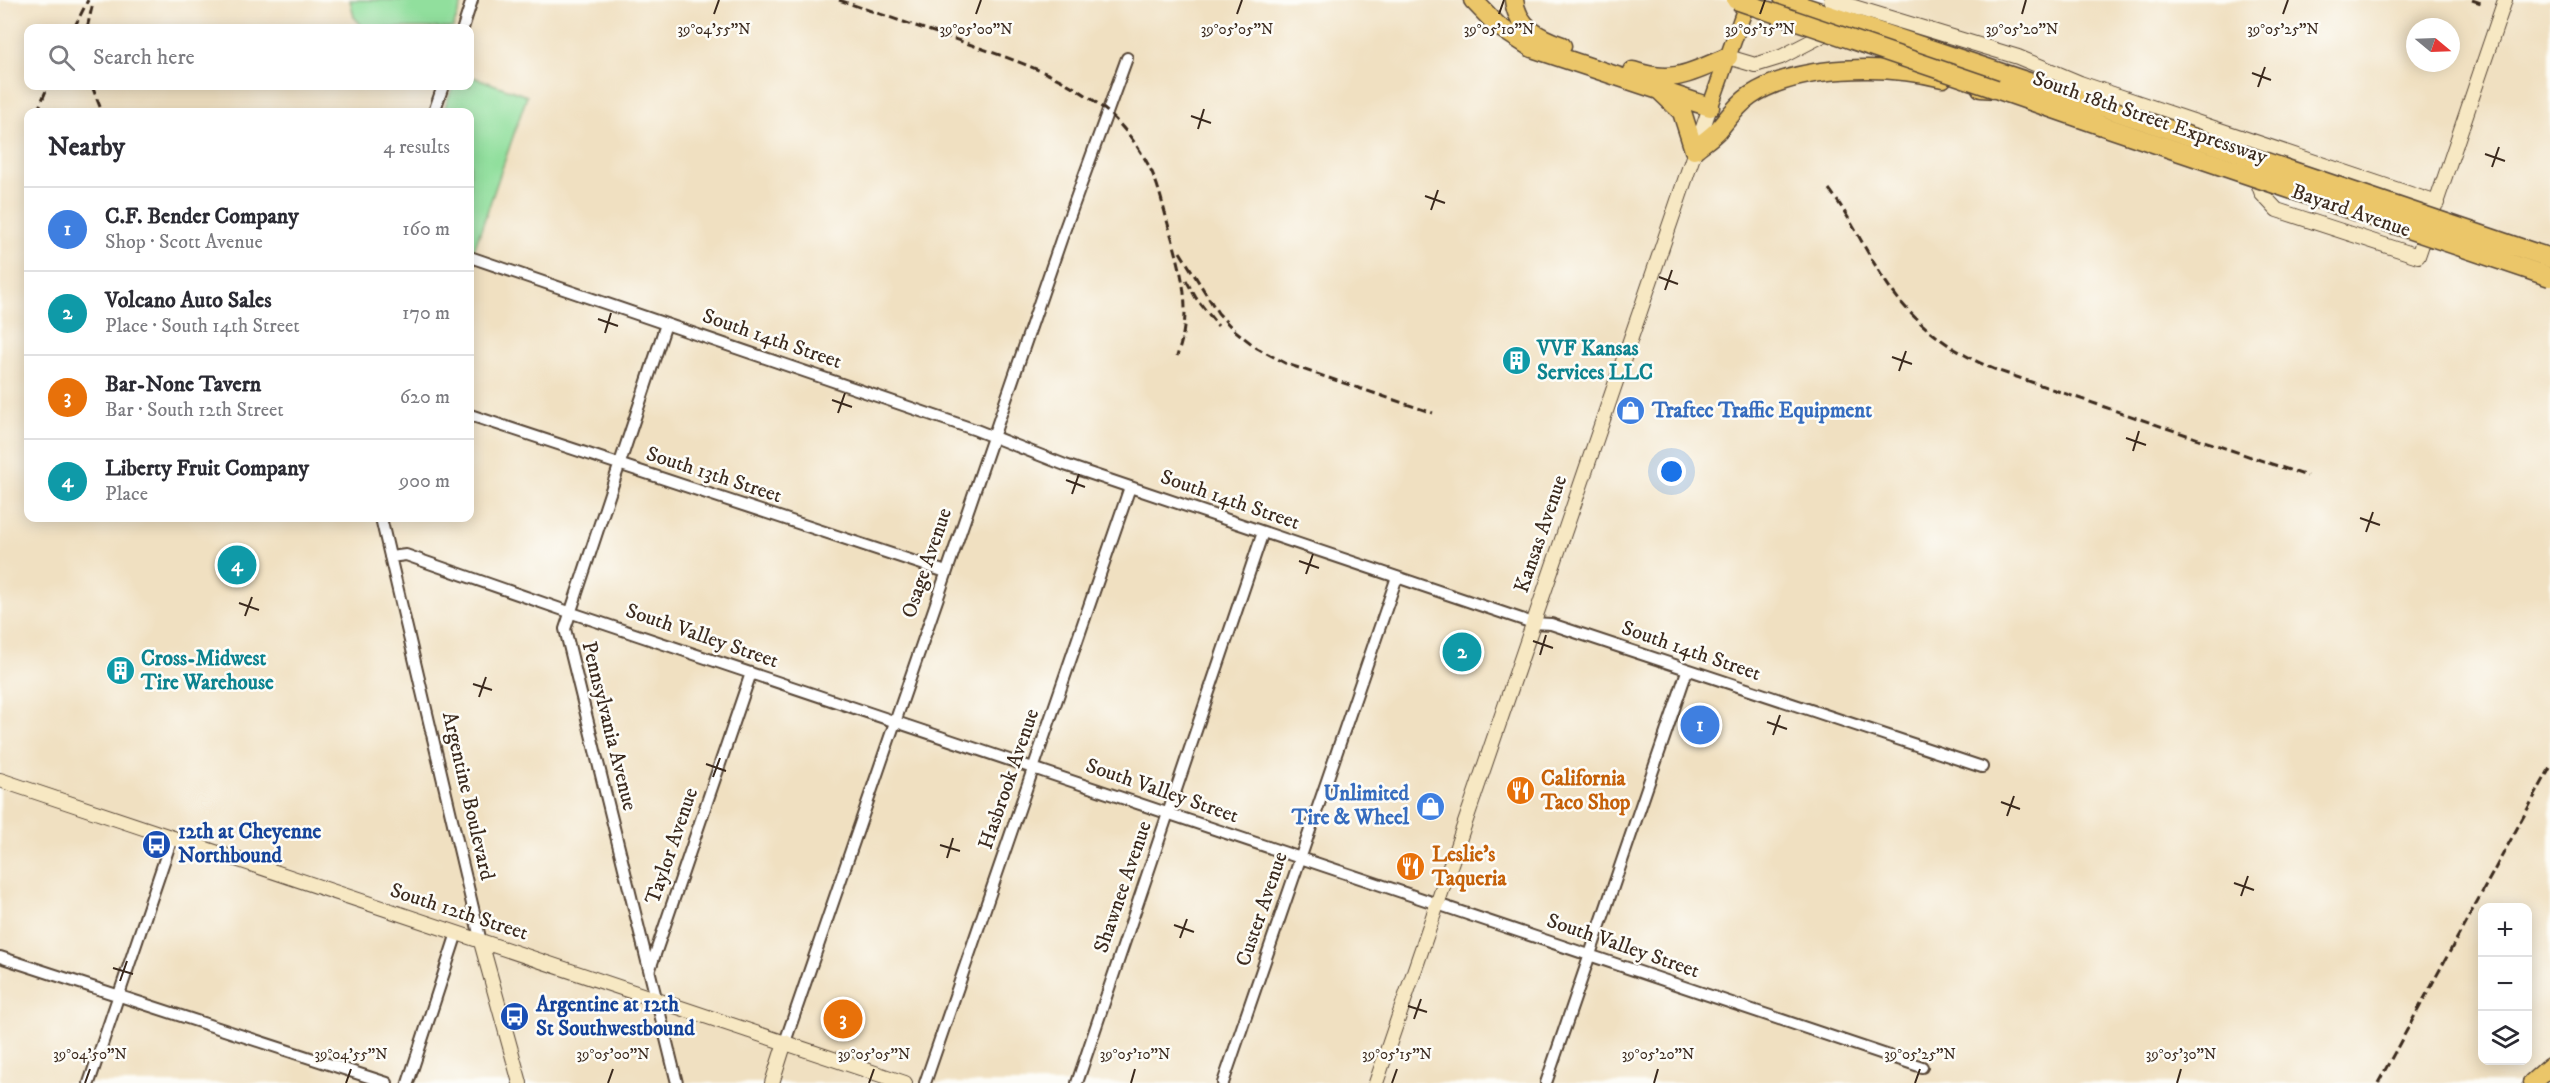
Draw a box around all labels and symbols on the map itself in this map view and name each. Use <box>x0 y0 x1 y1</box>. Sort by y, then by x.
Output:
north arrow <box>2406 18 2460 72</box>
text: 39°04'55"N <box>677 20 751 39</box>
text: 39°05'00"N <box>939 20 1013 39</box>
text: 39°05'05"N <box>1201 20 1273 39</box>
text: 39°05'10"N <box>1464 20 1534 39</box>
text: 39°05'15"N <box>1725 20 1795 39</box>
text: 39°05'20"N <box>1986 20 2058 39</box>
text: 39°05'25"N <box>2247 20 2319 39</box>
street label: South 18th Street Expressway <box>2029 66 2272 171</box>
street label: Bayard Avenue <box>2288 178 2414 244</box>
street label: South 14th Street <box>699 303 845 375</box>
place label: VVF Kansas Services LLC <box>1536 336 1653 386</box>
building icon: VVF Kansas Services LLC <box>1500 345 1532 377</box>
shop icon: Traftec Traffic Equipment <box>1615 395 1647 427</box>
place label: Traftec Traffic Equipment <box>1651 398 1872 424</box>
street label: South 13th Street <box>643 441 785 509</box>
your location <box>1657 457 1686 486</box>
street label: South 14th Street <box>1157 464 1303 536</box>
street label: Kansas Avenue <box>1509 472 1573 596</box>
street label: Osage Avenue <box>896 504 958 622</box>
pin: 4 <box>218 542 256 588</box>
street label: South Valley Street <box>622 598 782 674</box>
street label: South 14th Street <box>1618 615 1764 687</box>
pin: 2 <box>1442 630 1482 674</box>
street label: Pennsylvania Avenue <box>575 639 643 814</box>
place label: Cross-Midwest Tire Warehouse <box>140 646 274 696</box>
building icon: Cross-Midwest Tire Warehouse <box>104 655 136 687</box>
pin: 1 <box>1680 702 1720 748</box>
street label: Hasbrook Avenue <box>973 705 1045 853</box>
street label: Argentine Boulevard <box>436 709 500 883</box>
street label: South Valley Street <box>1082 753 1242 829</box>
place label: California Taco Shop <box>1540 766 1631 816</box>
restaurant icon: California Taco Shop <box>1504 775 1536 807</box>
place label: Unlimited Tire & Wheel <box>1291 781 1410 831</box>
street label: Taylor Avenue <box>640 784 704 908</box>
shop icon: Unlimited Tire & Wheel <box>1414 790 1446 822</box>
street label: Shawnee Avenue <box>1088 817 1158 956</box>
place label: 12th at Cheyenne Northbound <box>178 819 322 869</box>
bus stop icon: 12th at Cheyenne Northbound <box>141 828 173 860</box>
place label: Leslie's Taqueria <box>1431 842 1507 892</box>
street label: Custer Avenue <box>1230 848 1294 970</box>
restaurant icon: Leslie's Taqueria <box>1395 851 1427 883</box>
street label: South 12th Street <box>387 877 532 947</box>
street label: South Valley Street <box>1543 908 1703 984</box>
place label: Argentine at 12th St Southwestbound <box>535 992 695 1042</box>
pin: 3 <box>824 996 862 1042</box>
bus stop icon: Argentine at 12th St Southwestbound <box>499 1001 531 1033</box>
text: 39°04'50"N <box>53 1045 127 1064</box>
text: 39°04'55"N <box>314 1045 388 1064</box>
text: 39°05'00"N <box>576 1045 650 1064</box>
text: 39°05'05"N <box>838 1045 910 1064</box>
text: 39°05'10"N <box>1100 1045 1170 1064</box>
text: 39°05'15"N <box>1362 1045 1432 1064</box>
text: 39°05'20"N <box>1622 1045 1694 1064</box>
text: 39°05'25"N <box>1884 1045 1956 1064</box>
text: 39°05'30"N <box>2146 1045 2216 1064</box>

